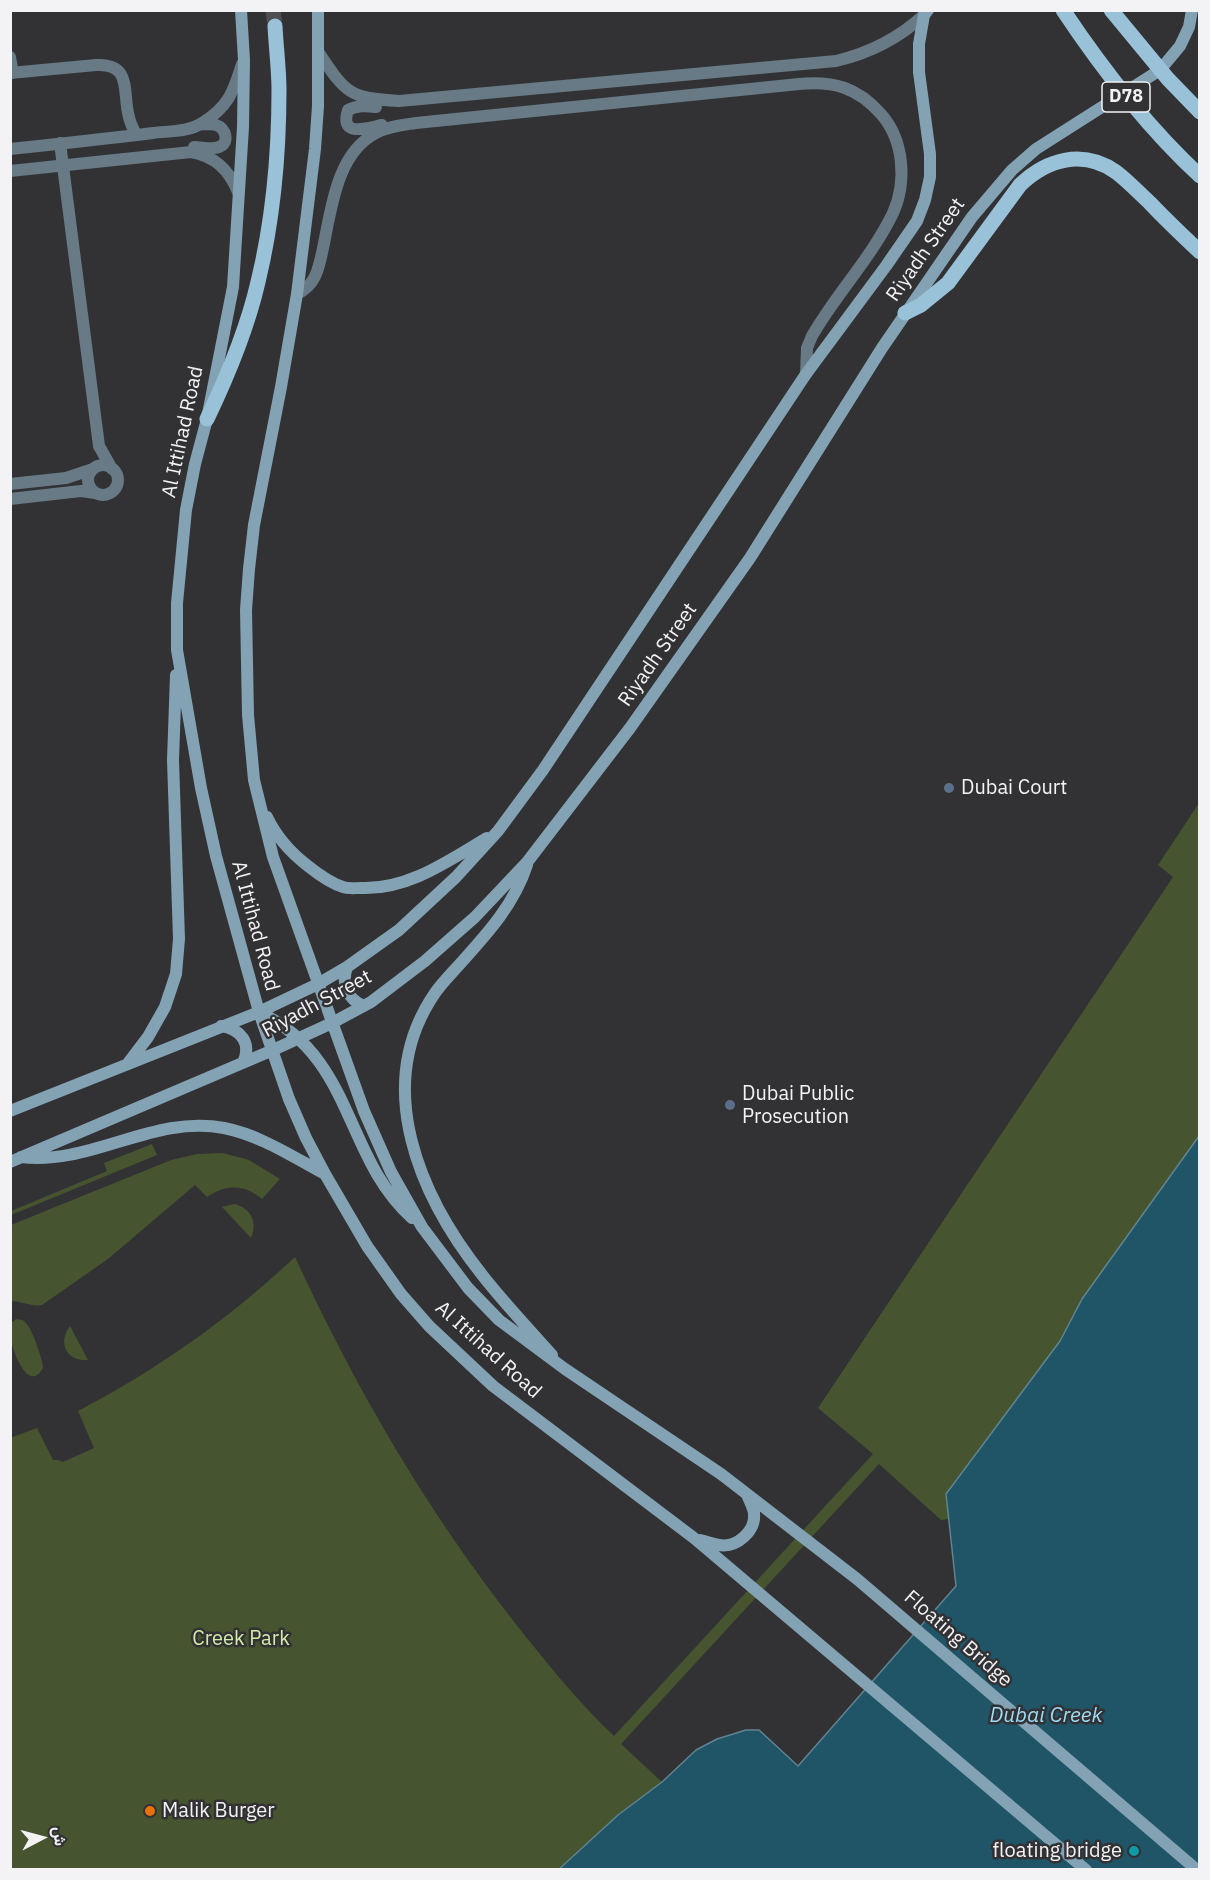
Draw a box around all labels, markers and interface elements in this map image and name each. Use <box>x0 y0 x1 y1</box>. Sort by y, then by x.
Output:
road number: D78 <box>1102 82 1150 112</box>
street label: Riyadh Street <box>882 194 970 306</box>
street label: Al Ittihad Road <box>157 364 209 500</box>
street label: Riyadh Street <box>614 599 702 711</box>
place label: Dubai Court <box>961 776 1067 800</box>
marker: Dubai Court <box>942 781 956 795</box>
street label: Al Ittihad Road <box>226 858 284 994</box>
street label: Riyadh Street <box>258 965 376 1043</box>
place label: Dubai Public Prosecution <box>742 1082 854 1129</box>
marker: Dubai Public Prosecution <box>723 1098 737 1112</box>
street label: Al Ittihad Road <box>430 1296 546 1404</box>
street label: Floating Bridge <box>899 1585 1017 1693</box>
park label: Creek Park <box>192 1627 290 1651</box>
water label: Dubai Creek <box>990 1703 1102 1729</box>
place label: Malik Burger <box>162 1799 275 1823</box>
marker: Malik Burger <box>143 1804 157 1818</box>
north arrow <box>12 1808 72 1868</box>
text: ش <box>49 1826 71 1847</box>
place label: floating bridge <box>993 1839 1122 1863</box>
marker: floating bridge <box>1127 1844 1141 1858</box>

